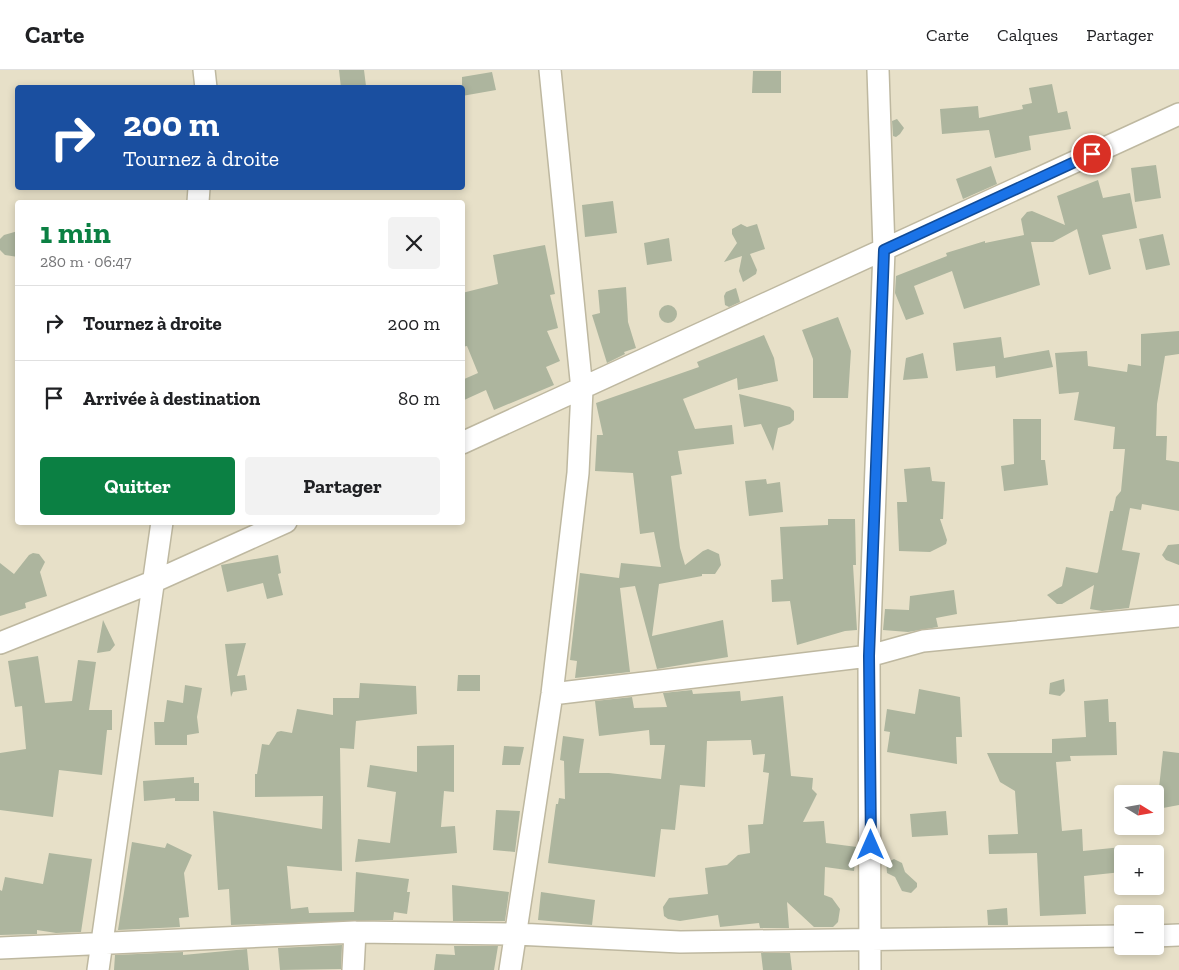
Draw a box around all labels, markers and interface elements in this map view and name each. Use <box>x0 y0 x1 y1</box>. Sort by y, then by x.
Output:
text: Carte <box>25 20 84 49</box>
text: Carte <box>926 24 969 46</box>
text: Calques <box>997 24 1058 46</box>
text: Partager <box>1086 24 1154 46</box>
text: 200 m <box>123 103 219 145</box>
icon: right <box>40 105 105 170</box>
pin <box>1071 133 1113 175</box>
icon: arrive <box>1078 140 1106 168</box>
text: Tournez à droite <box>123 145 279 172</box>
text: 1 min <box>40 215 111 251</box>
button: close <box>388 217 440 269</box>
text: 280 m · 06:47 <box>40 252 131 271</box>
icon: right <box>40 309 68 337</box>
text: Tournez à droite <box>83 312 222 335</box>
text: 200 m <box>388 312 440 335</box>
icon: arrive <box>40 384 68 412</box>
text: Arrivée à destination <box>83 387 260 410</box>
text: 80 m <box>398 387 440 410</box>
button: Quitter <box>40 457 235 515</box>
button: Partager <box>245 457 440 515</box>
north arrow <box>1114 785 1164 835</box>
map controls <box>1114 785 1164 955</box>
position arrow <box>844 818 896 870</box>
button: + <box>1114 845 1164 895</box>
button: − <box>1114 905 1164 955</box>

